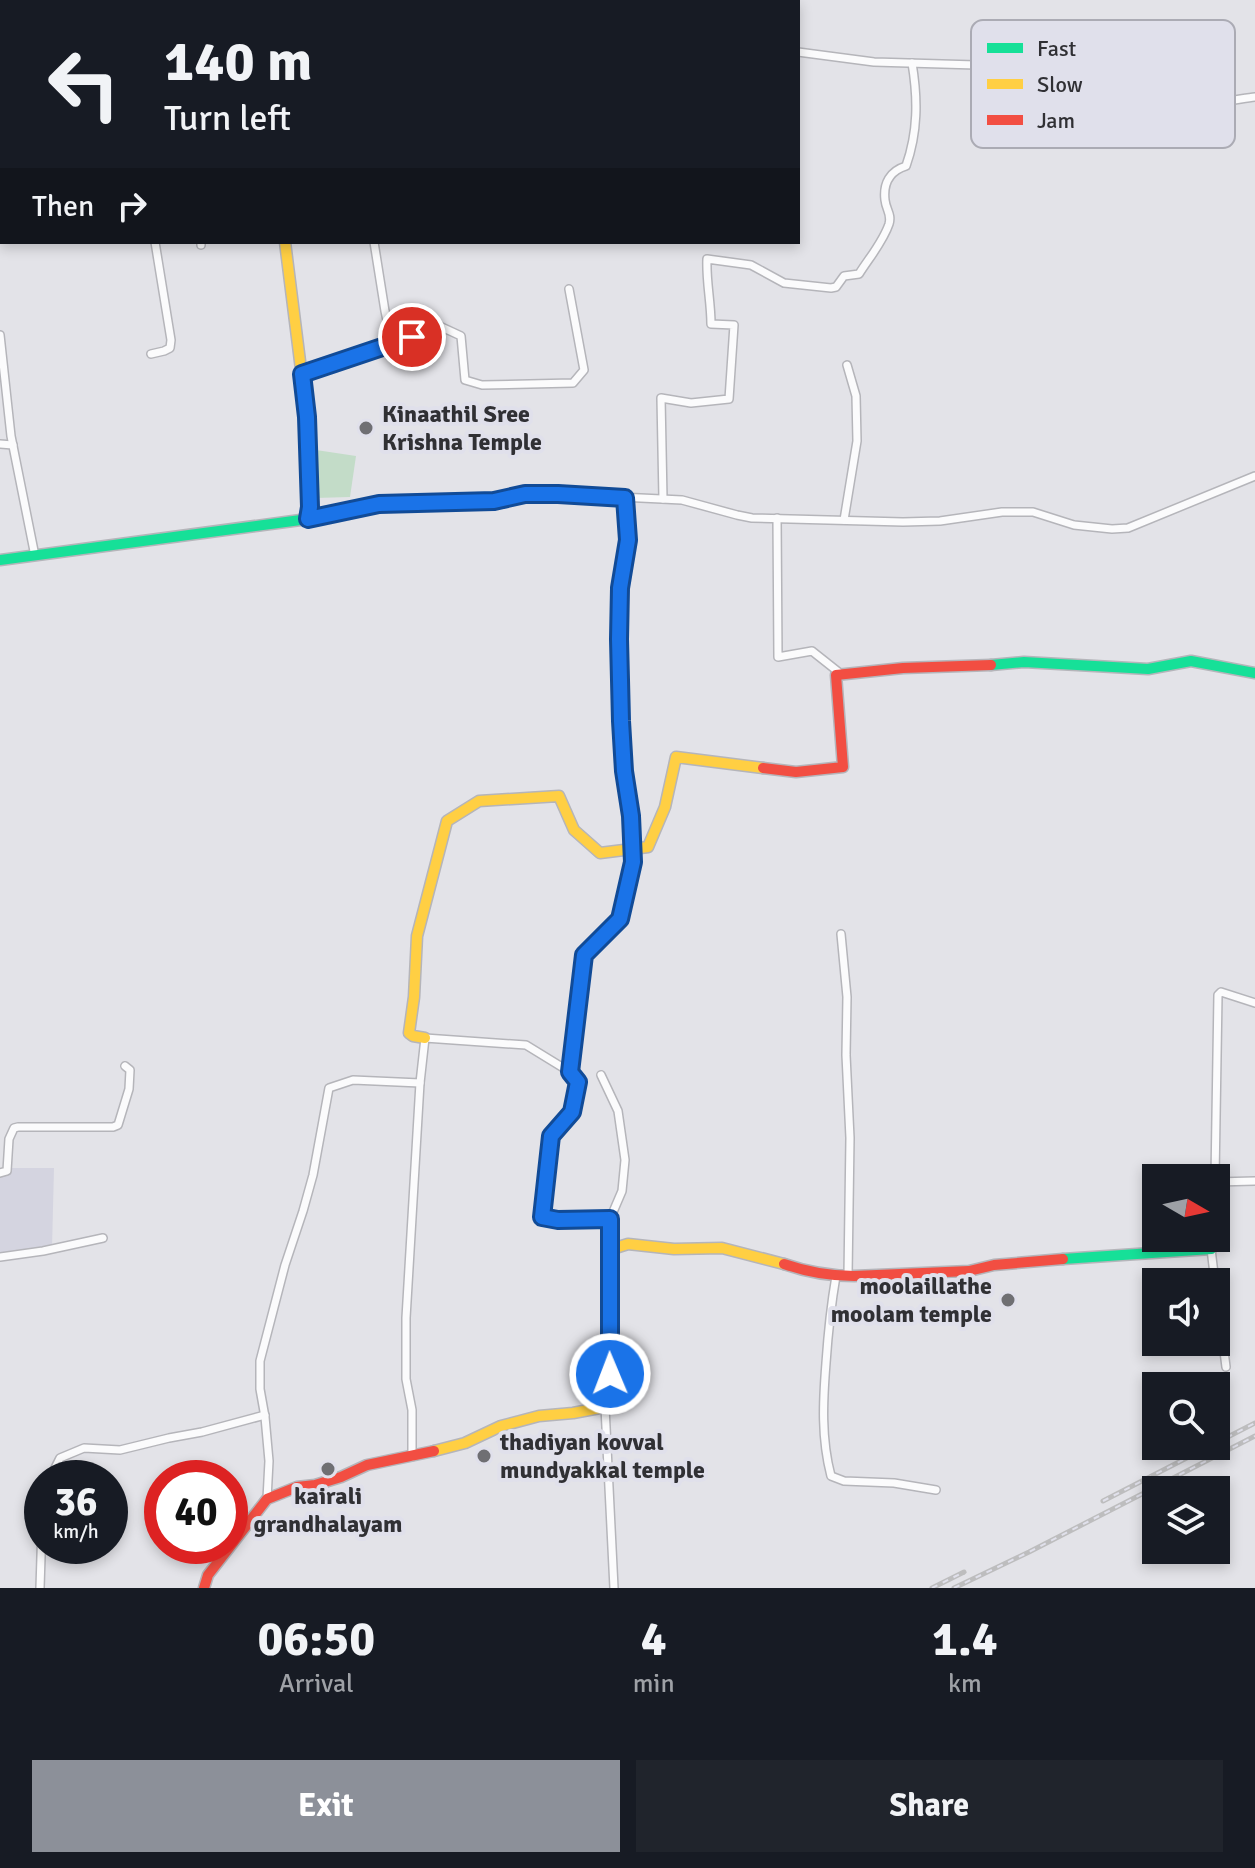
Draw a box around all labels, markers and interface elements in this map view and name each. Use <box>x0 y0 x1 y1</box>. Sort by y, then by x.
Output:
legend <box>971 20 1235 148</box>
text: 140 m <box>164 27 312 96</box>
icon: left <box>32 32 136 136</box>
text: Fast <box>1037 35 1077 62</box>
text: Slow <box>1037 71 1083 98</box>
text: Turn left <box>164 96 291 141</box>
text: Jam <box>1037 107 1075 134</box>
icon: right <box>110 184 154 228</box>
text: Then <box>32 188 94 225</box>
pin <box>378 303 446 371</box>
icon: arrive <box>390 315 434 359</box>
place label: Kinaathil Sree Krishna Temple <box>382 399 542 457</box>
marker: Kinaathil Sree Krishna Temple <box>357 419 375 437</box>
north arrow <box>1142 1164 1230 1252</box>
map controls <box>1142 1164 1230 1564</box>
button: sound <box>1142 1268 1230 1356</box>
place label: moolaillathe moolam temple <box>831 1271 992 1329</box>
marker: moolaillathe moolam temple <box>999 1291 1017 1309</box>
position arrow <box>568 1332 652 1416</box>
button: search <box>1142 1372 1230 1460</box>
place label: thadiyan kovval mundyakkal temple <box>499 1427 705 1485</box>
marker: thadiyan kovval mundyakkal temple <box>475 1447 493 1465</box>
speed limit sign: 40 <box>144 1460 248 1564</box>
marker: kairali grandhalayam <box>319 1460 337 1478</box>
button: layers <box>1142 1476 1230 1564</box>
text: 36 <box>54 1477 98 1527</box>
place label: kairali grandhalayam <box>254 1481 402 1539</box>
text: km/h <box>53 1519 99 1544</box>
text: 06:50 <box>257 1610 375 1669</box>
text: 4 <box>641 1610 667 1669</box>
text: 1.4 <box>932 1610 998 1669</box>
text: Arrival <box>279 1668 354 1700</box>
text: min <box>633 1668 675 1700</box>
text: km <box>948 1668 982 1700</box>
button: Exit <box>32 1760 620 1852</box>
button: Share <box>636 1760 1223 1852</box>

